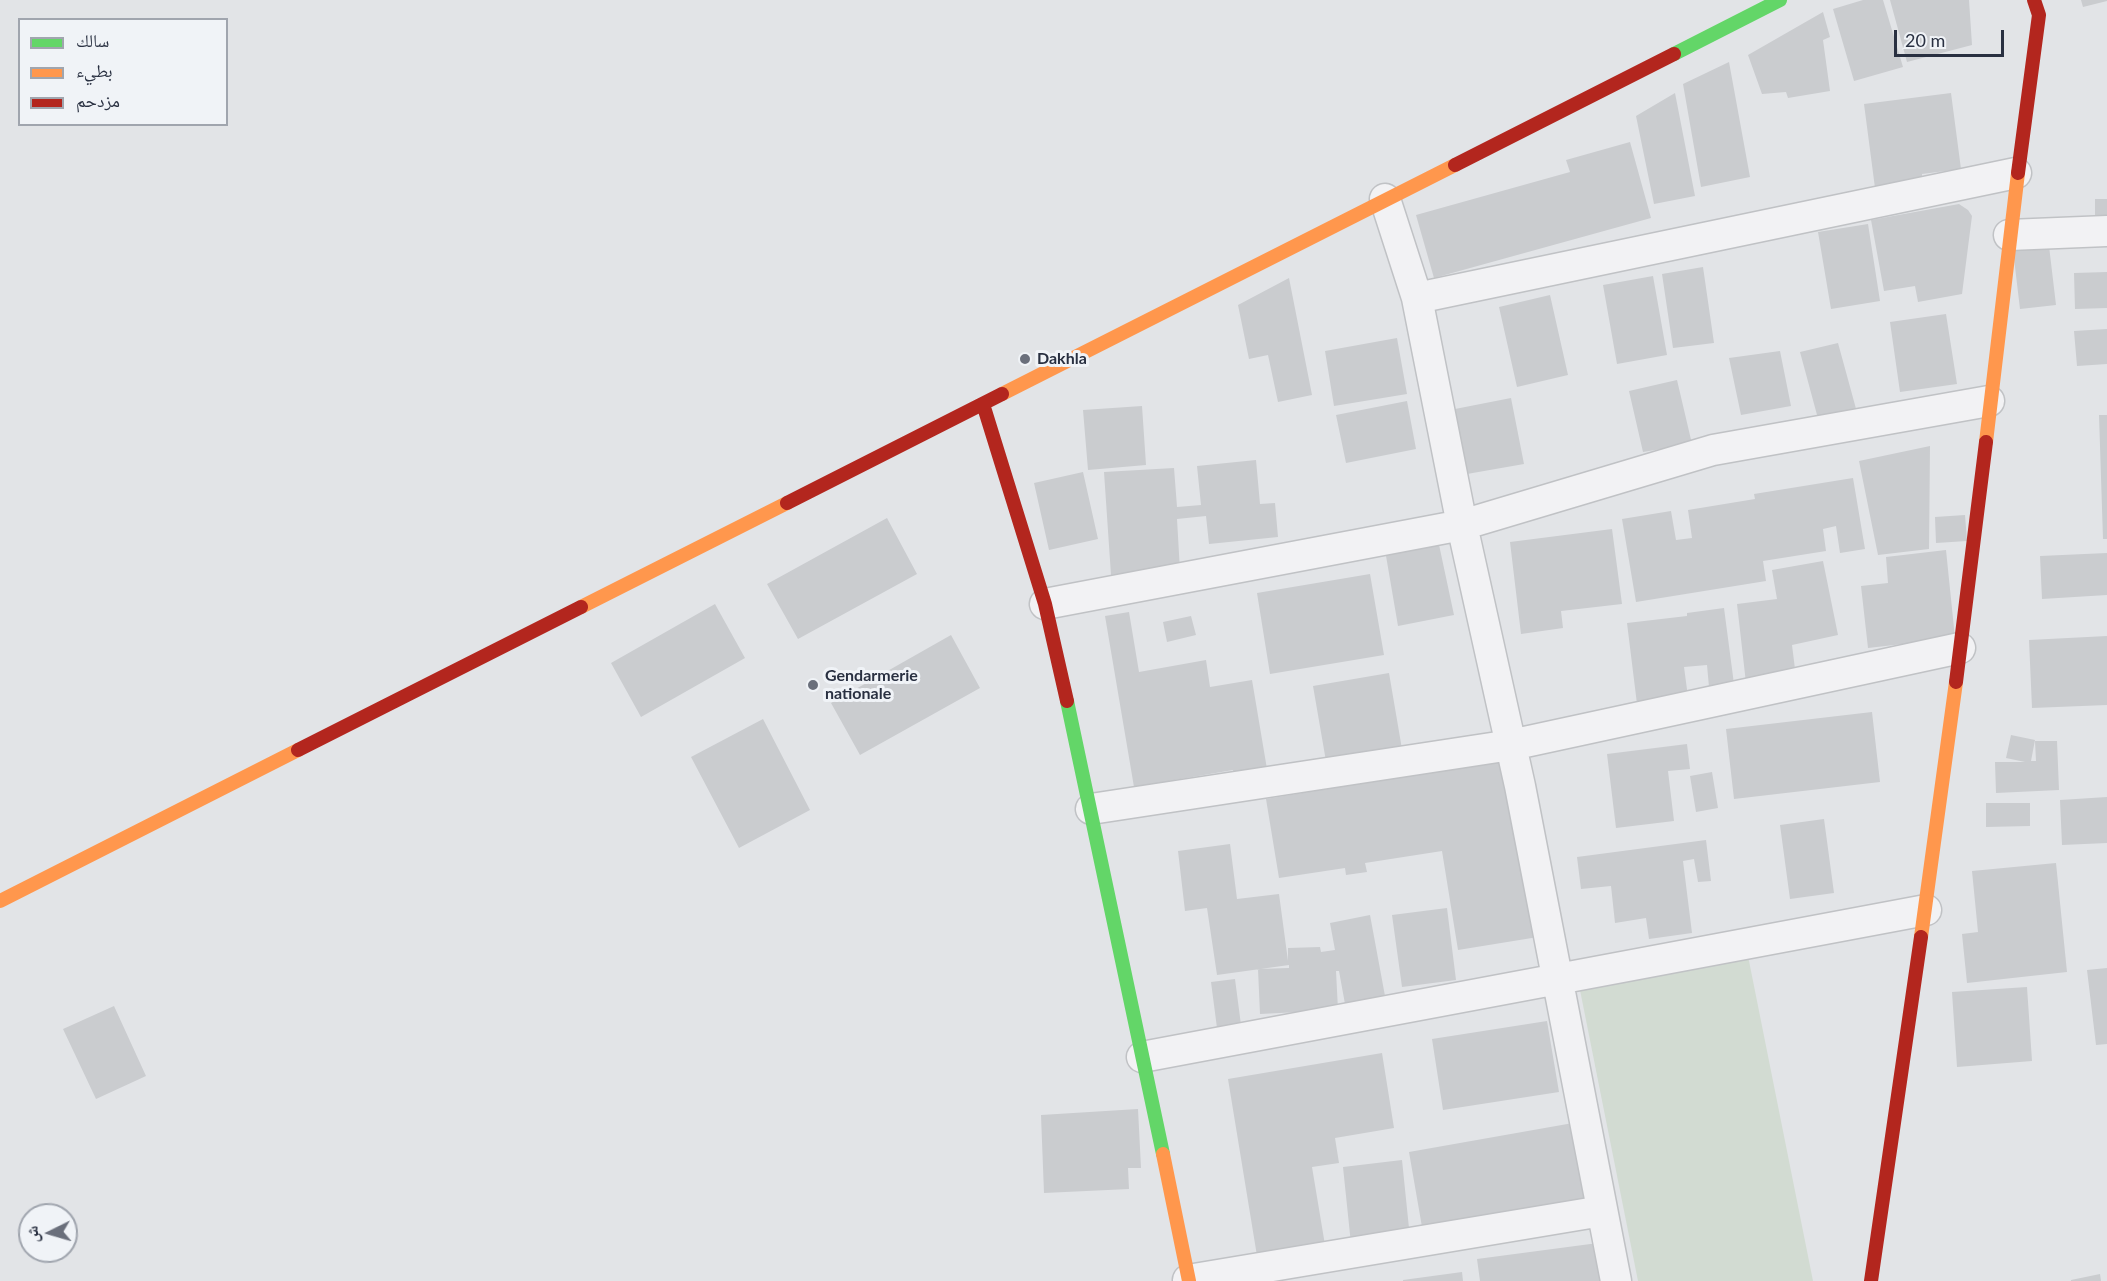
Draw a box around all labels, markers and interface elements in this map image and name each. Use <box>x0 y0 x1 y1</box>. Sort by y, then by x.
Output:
legend <box>18 18 228 126</box>
scale bar <box>1897 18 2006 56</box>
text: سالك <box>76 29 109 51</box>
text: 20 m <box>1905 29 1945 51</box>
text: بطيء <box>76 59 113 81</box>
text: مزدحم <box>76 89 120 111</box>
place label: Dakhla <box>1037 349 1087 369</box>
marker: Dakhla <box>1018 352 1032 366</box>
place label: Gendarmerie nationale <box>825 666 918 704</box>
marker: Gendarmerie nationale <box>806 678 820 692</box>
north arrow <box>18 1203 78 1263</box>
text: ش <box>21 1225 42 1244</box>

